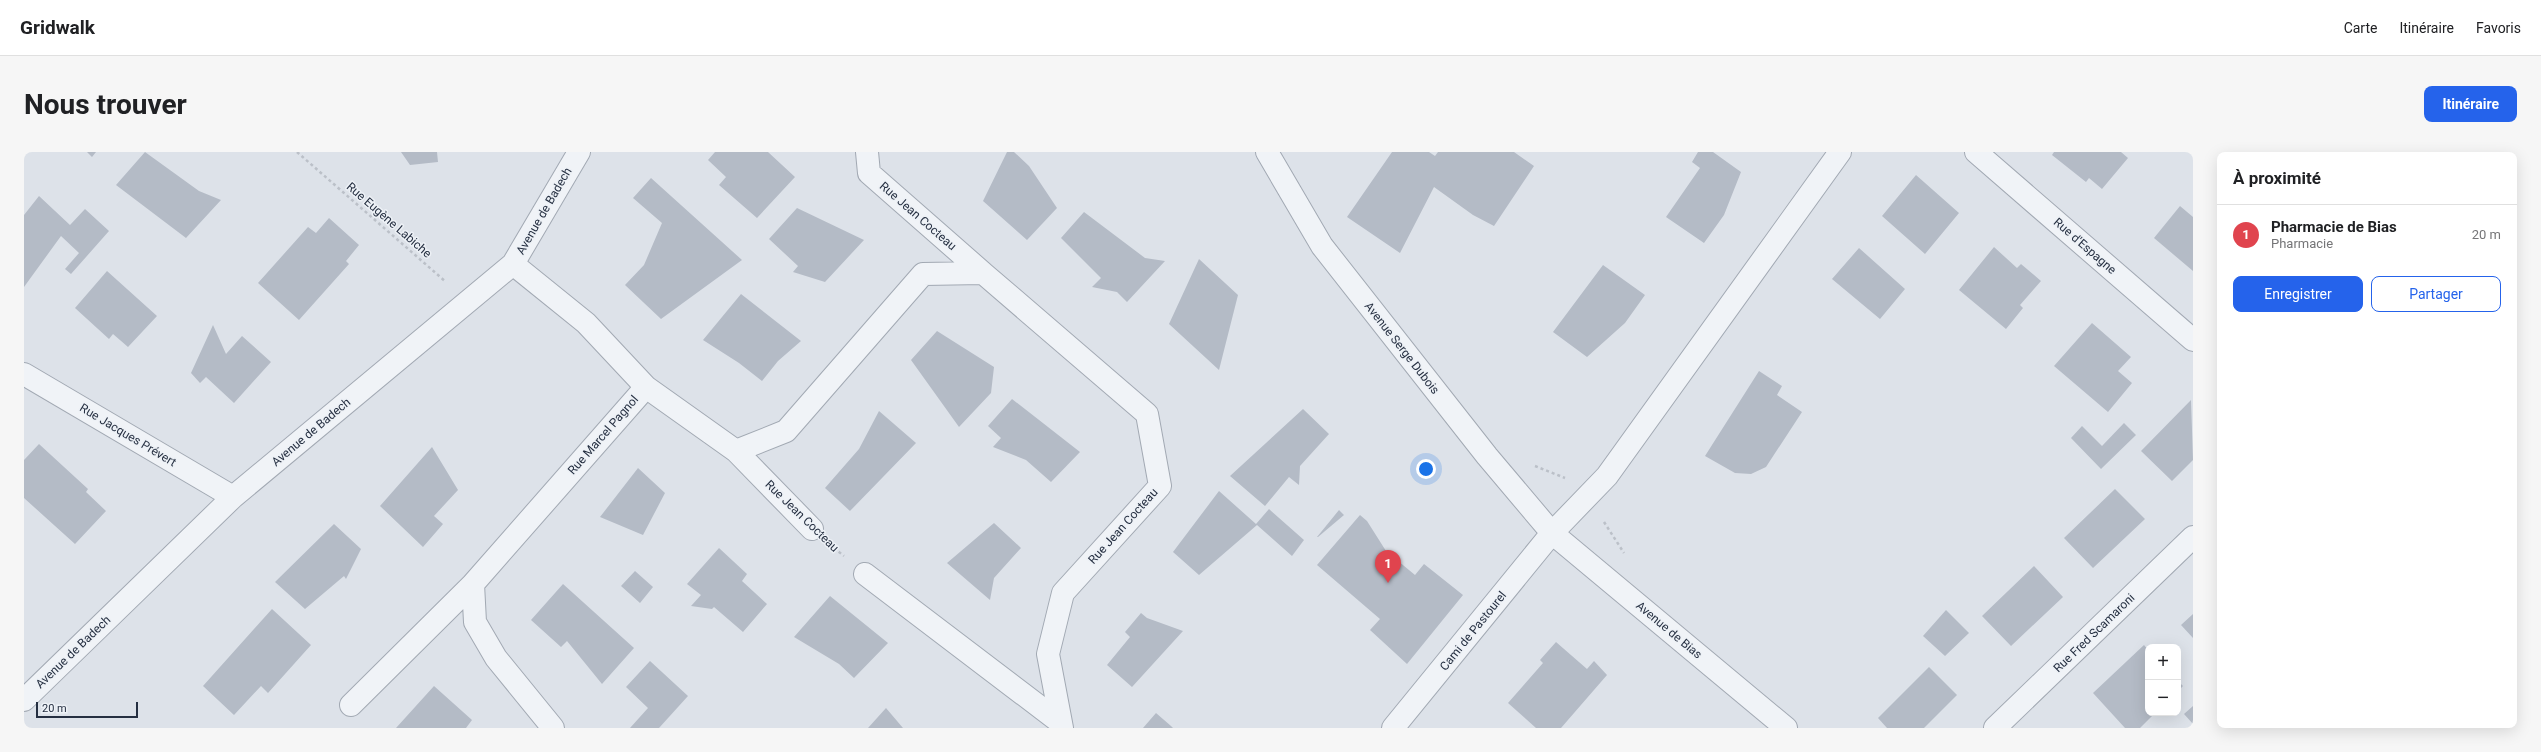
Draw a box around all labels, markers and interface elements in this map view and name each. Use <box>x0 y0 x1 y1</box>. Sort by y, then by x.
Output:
text: Gridwalk <box>20 16 95 39</box>
text: Carte <box>2344 20 2377 36</box>
text: Itinéraire <box>2399 20 2454 36</box>
text: Favoris <box>2476 20 2521 36</box>
button: Itinéraire <box>2424 86 2517 122</box>
text: Nous trouver <box>24 88 187 121</box>
street label: Avenue de Badech <box>513 165 575 257</box>
text: À proximité <box>2233 168 2321 188</box>
street label: Rue Eugène Labiche <box>344 179 434 261</box>
street label: Rue Jean Cocteau <box>877 179 959 253</box>
street label: Rue d'Espagne <box>2051 215 2119 277</box>
text: Pharmacie de Bias <box>2271 218 2397 236</box>
text: 1 <box>2242 227 2250 242</box>
text: 20 m <box>2472 227 2501 242</box>
text: Pharmacie <box>2271 236 2333 251</box>
button: Enregistrer <box>2233 276 2363 312</box>
button: Partager <box>2371 276 2501 312</box>
street label: Avenue Serge Dubois <box>1362 299 1442 397</box>
street label: Rue Marcel Pagnol <box>565 393 641 477</box>
street label: Avenue de Badech <box>269 395 353 469</box>
street label: Rue Jacques Prévert <box>77 401 179 469</box>
your location <box>1416 459 1436 479</box>
street label: Rue Jean Cocteau <box>762 477 842 555</box>
street label: Rue Jean Cocteau <box>1085 485 1161 567</box>
pin: 1 <box>1375 550 1401 583</box>
street label: Cami de Pastourel <box>1437 589 1509 673</box>
street label: Rue Fred Scamaroni <box>2051 591 2137 675</box>
street label: Avenue de Bias <box>1633 598 1705 662</box>
street label: Avenue de Badech <box>33 613 113 691</box>
map controls <box>2145 644 2181 716</box>
button: + <box>2145 644 2181 680</box>
button: − <box>2145 680 2181 716</box>
scale bar <box>36 700 138 719</box>
text: 20 m <box>42 702 67 715</box>

